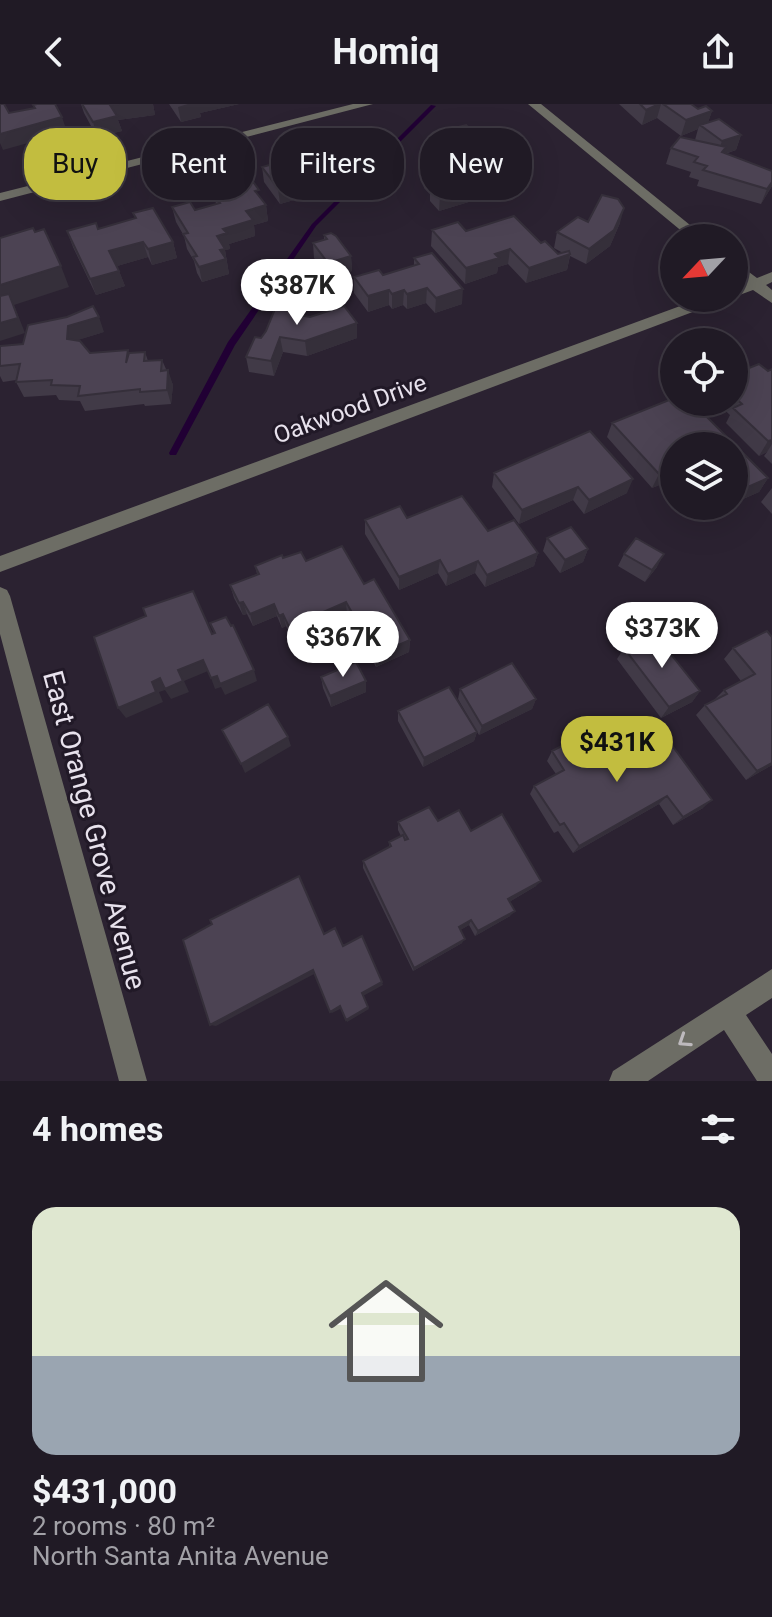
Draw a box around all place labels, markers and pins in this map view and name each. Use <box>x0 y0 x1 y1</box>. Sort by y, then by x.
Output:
pin: $387K <box>241 259 353 327</box>
pin: $373K <box>606 602 718 670</box>
pin: $367K <box>287 611 399 679</box>
pin: $431K <box>561 716 673 784</box>

